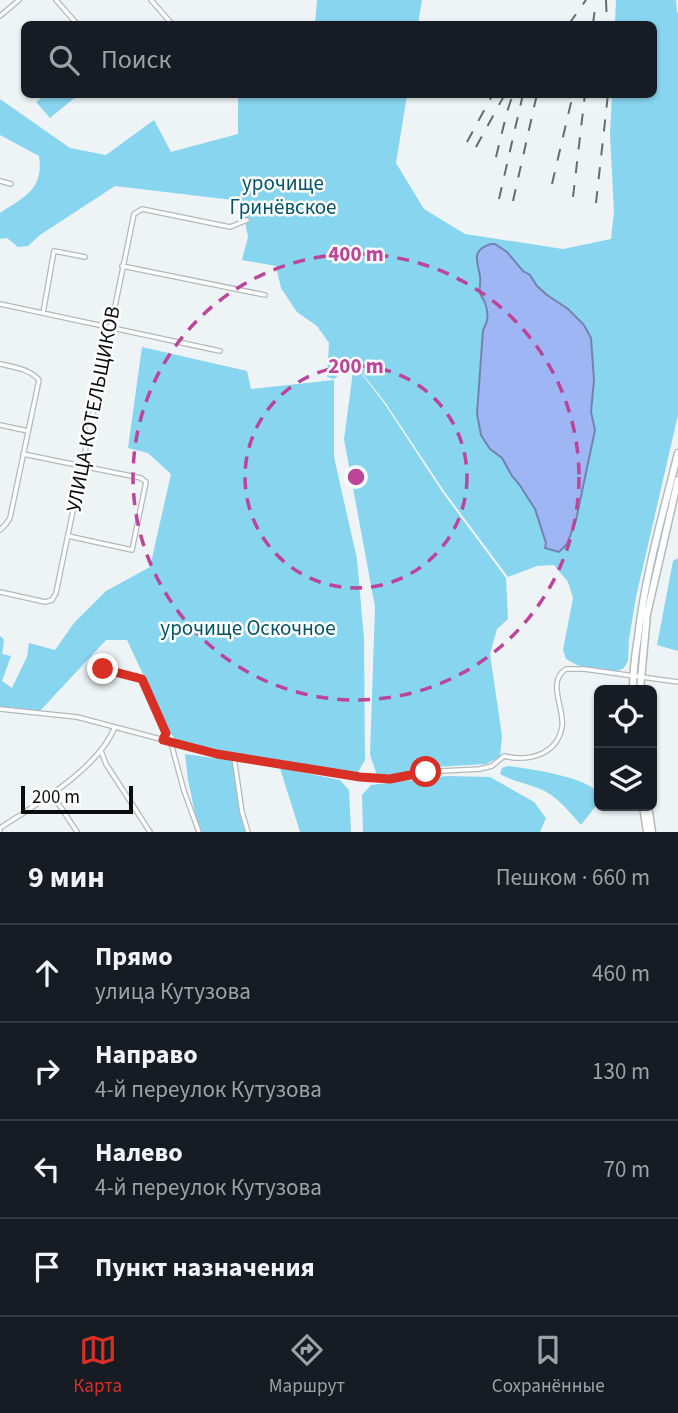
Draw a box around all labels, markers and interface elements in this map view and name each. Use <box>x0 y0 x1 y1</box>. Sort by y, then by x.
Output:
search box <box>21 21 657 98</box>
icon: search <box>45 41 83 79</box>
text: Поиск <box>101 41 171 78</box>
park label: урочище Гринёвское <box>229 168 337 222</box>
text: 400 m <box>328 239 384 269</box>
street label: УЛИЦА КОТЕЛЬЩИКОВ <box>58 303 128 515</box>
text: 200 m <box>328 351 384 381</box>
centre of rings <box>344 465 368 489</box>
park label: урочище Оскочное <box>160 613 336 643</box>
route end <box>87 653 118 684</box>
map controls <box>594 685 657 811</box>
button: locate <box>594 685 657 748</box>
button: layers <box>594 748 657 811</box>
route start <box>410 756 441 787</box>
scale bar <box>21 783 133 815</box>
text: 200 m <box>32 784 80 811</box>
text: 9 мин <box>28 856 105 899</box>
text: Пешком · 660 m <box>496 861 650 894</box>
text: Прямо <box>95 938 173 975</box>
icon: ahead <box>28 954 66 992</box>
text: 460 m <box>592 957 650 990</box>
text: улица Кутузова <box>95 975 251 1008</box>
text: Направо <box>95 1036 198 1073</box>
icon: right <box>28 1052 66 1090</box>
text: 130 m <box>592 1055 650 1088</box>
text: 4-й переулок Кутузова <box>95 1073 322 1106</box>
text: Налево <box>95 1134 183 1171</box>
icon: left <box>28 1150 66 1188</box>
text: 70 m <box>603 1153 650 1186</box>
text: 4-й переулок Кутузова <box>95 1171 322 1204</box>
icon: arrive <box>28 1248 66 1286</box>
text: Пункт назначения <box>95 1249 315 1286</box>
tab: Карта <box>73 1331 122 1400</box>
tab: Маршрут <box>269 1331 345 1400</box>
tab: Сохранённые <box>492 1331 605 1400</box>

